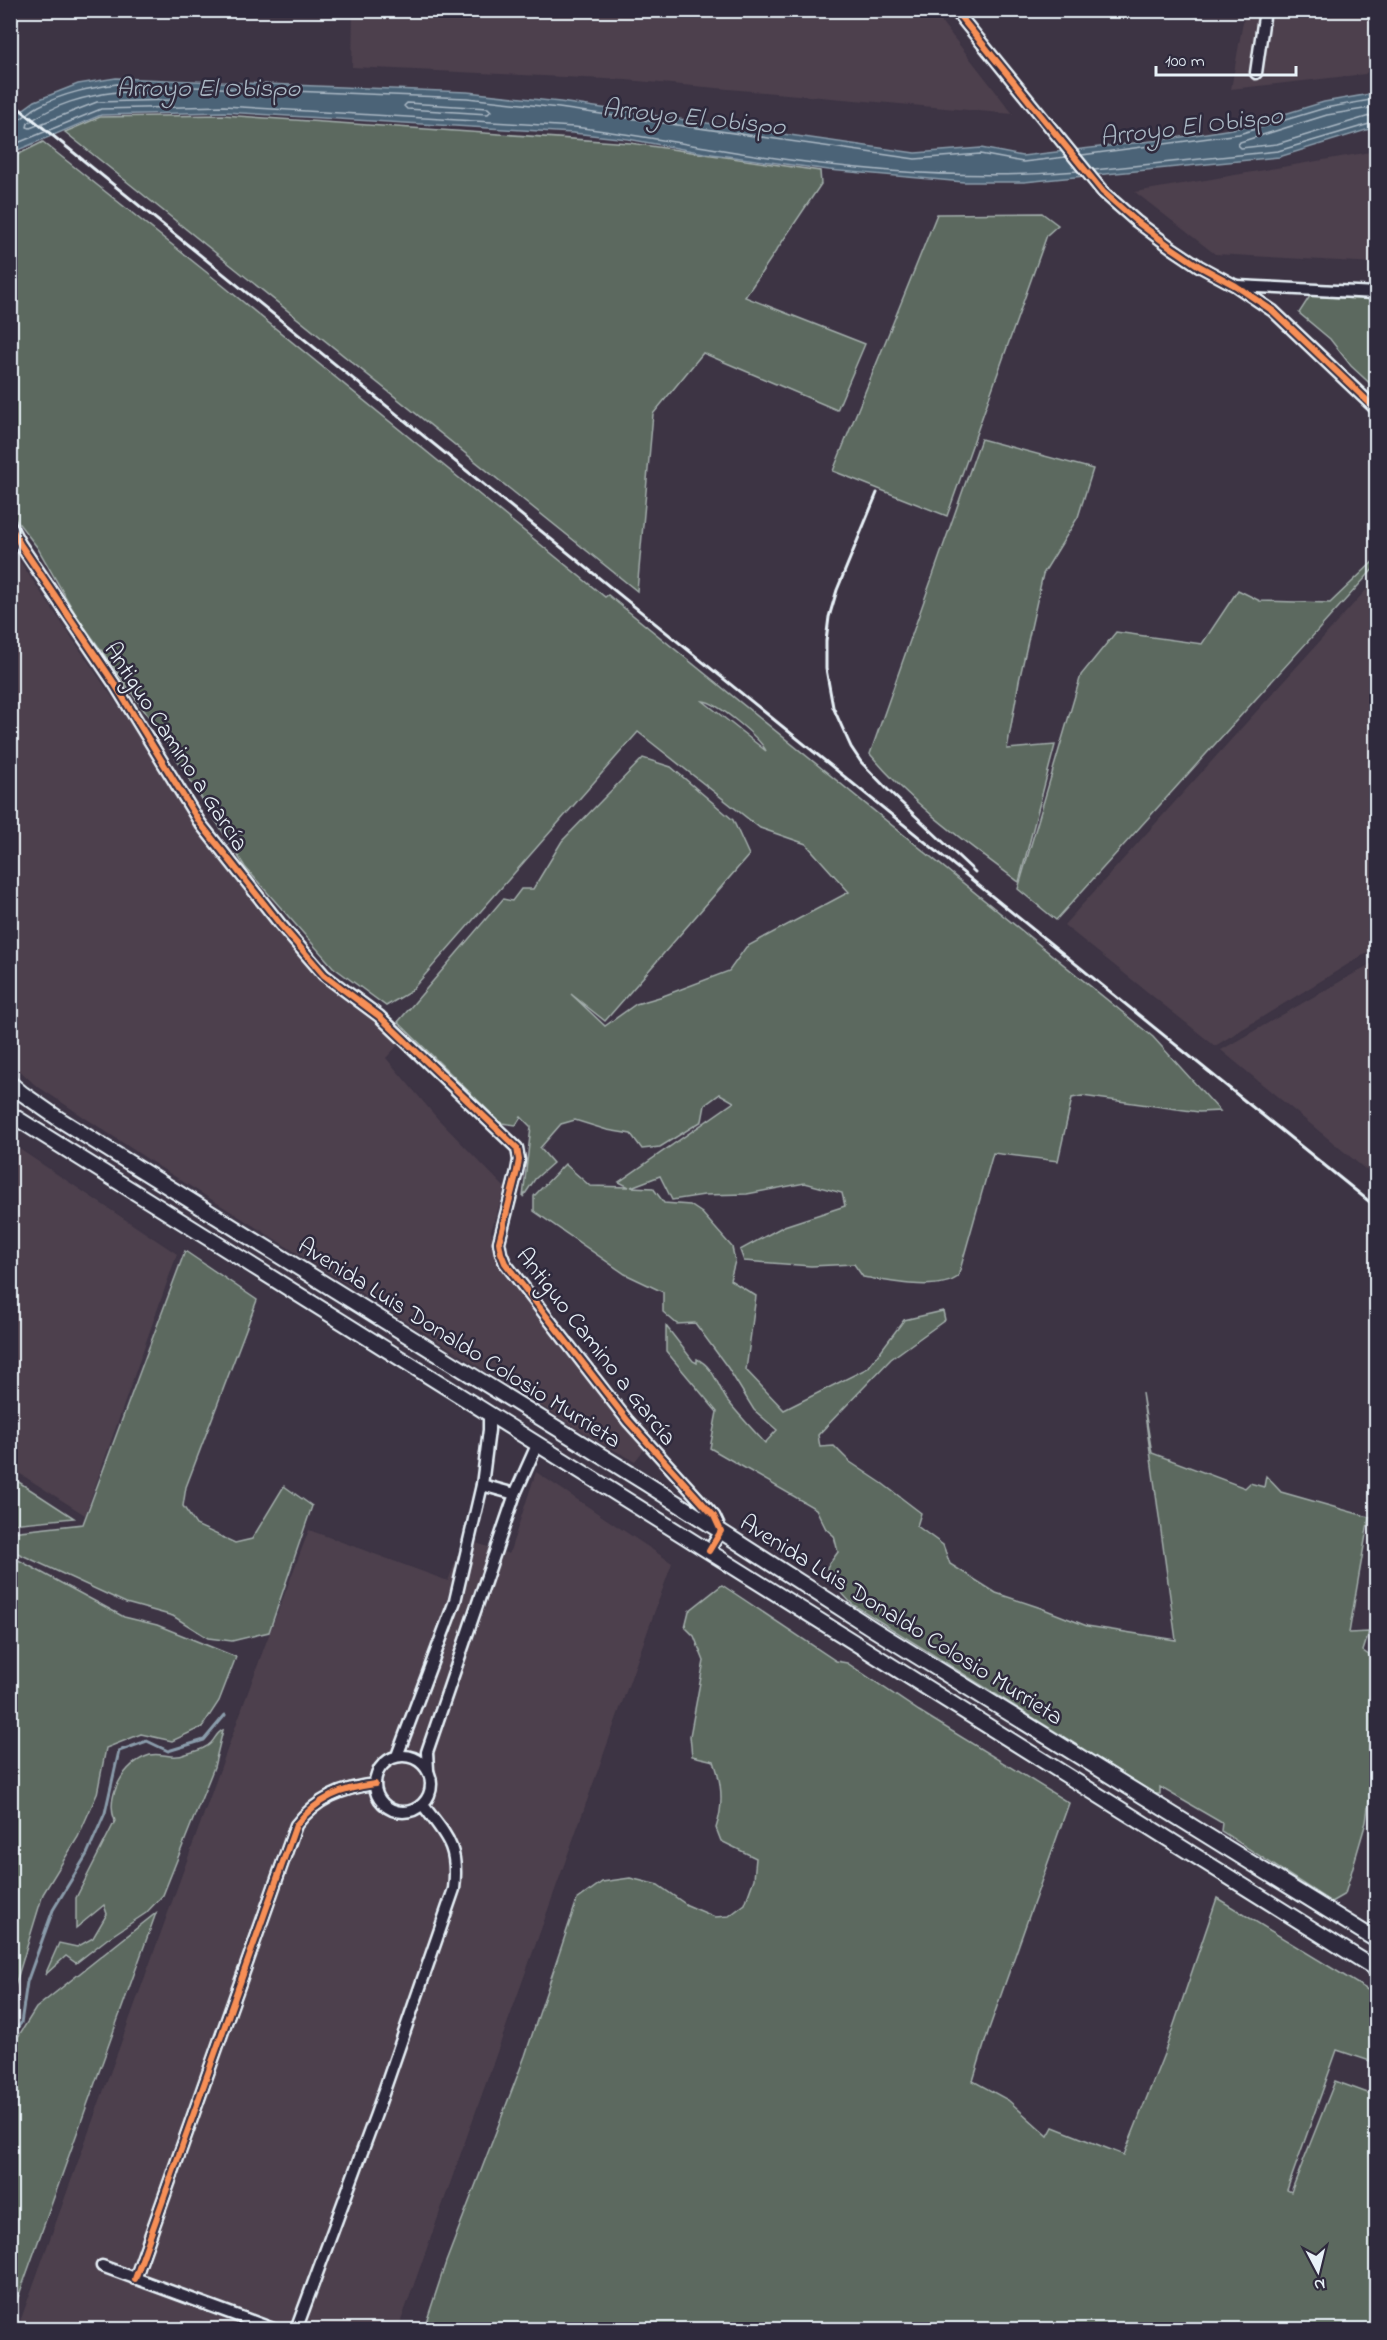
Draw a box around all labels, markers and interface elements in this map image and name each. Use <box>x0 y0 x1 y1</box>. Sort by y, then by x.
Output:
scale bar <box>1156 39 1296 77</box>
text: 100 m <box>1165 49 1205 75</box>
water label: Arroyo El Obispo <box>116 71 301 109</box>
water label: Arroyo El Obispo <box>600 90 789 148</box>
water label: Arroyo El Obispo <box>1098 98 1286 158</box>
street label: Antiguo Camino a García <box>94 636 256 859</box>
street label: Avenida Luis Donaldo Colosio Murrieta <box>290 1230 627 1459</box>
street label: Antiguo Camino a García <box>506 1241 684 1454</box>
street label: Avenida Luis Donaldo Colosio Murrieta <box>732 1507 1069 1736</box>
north arrow <box>1288 2241 1348 2301</box>
text: N <box>1313 2271 1326 2296</box>

